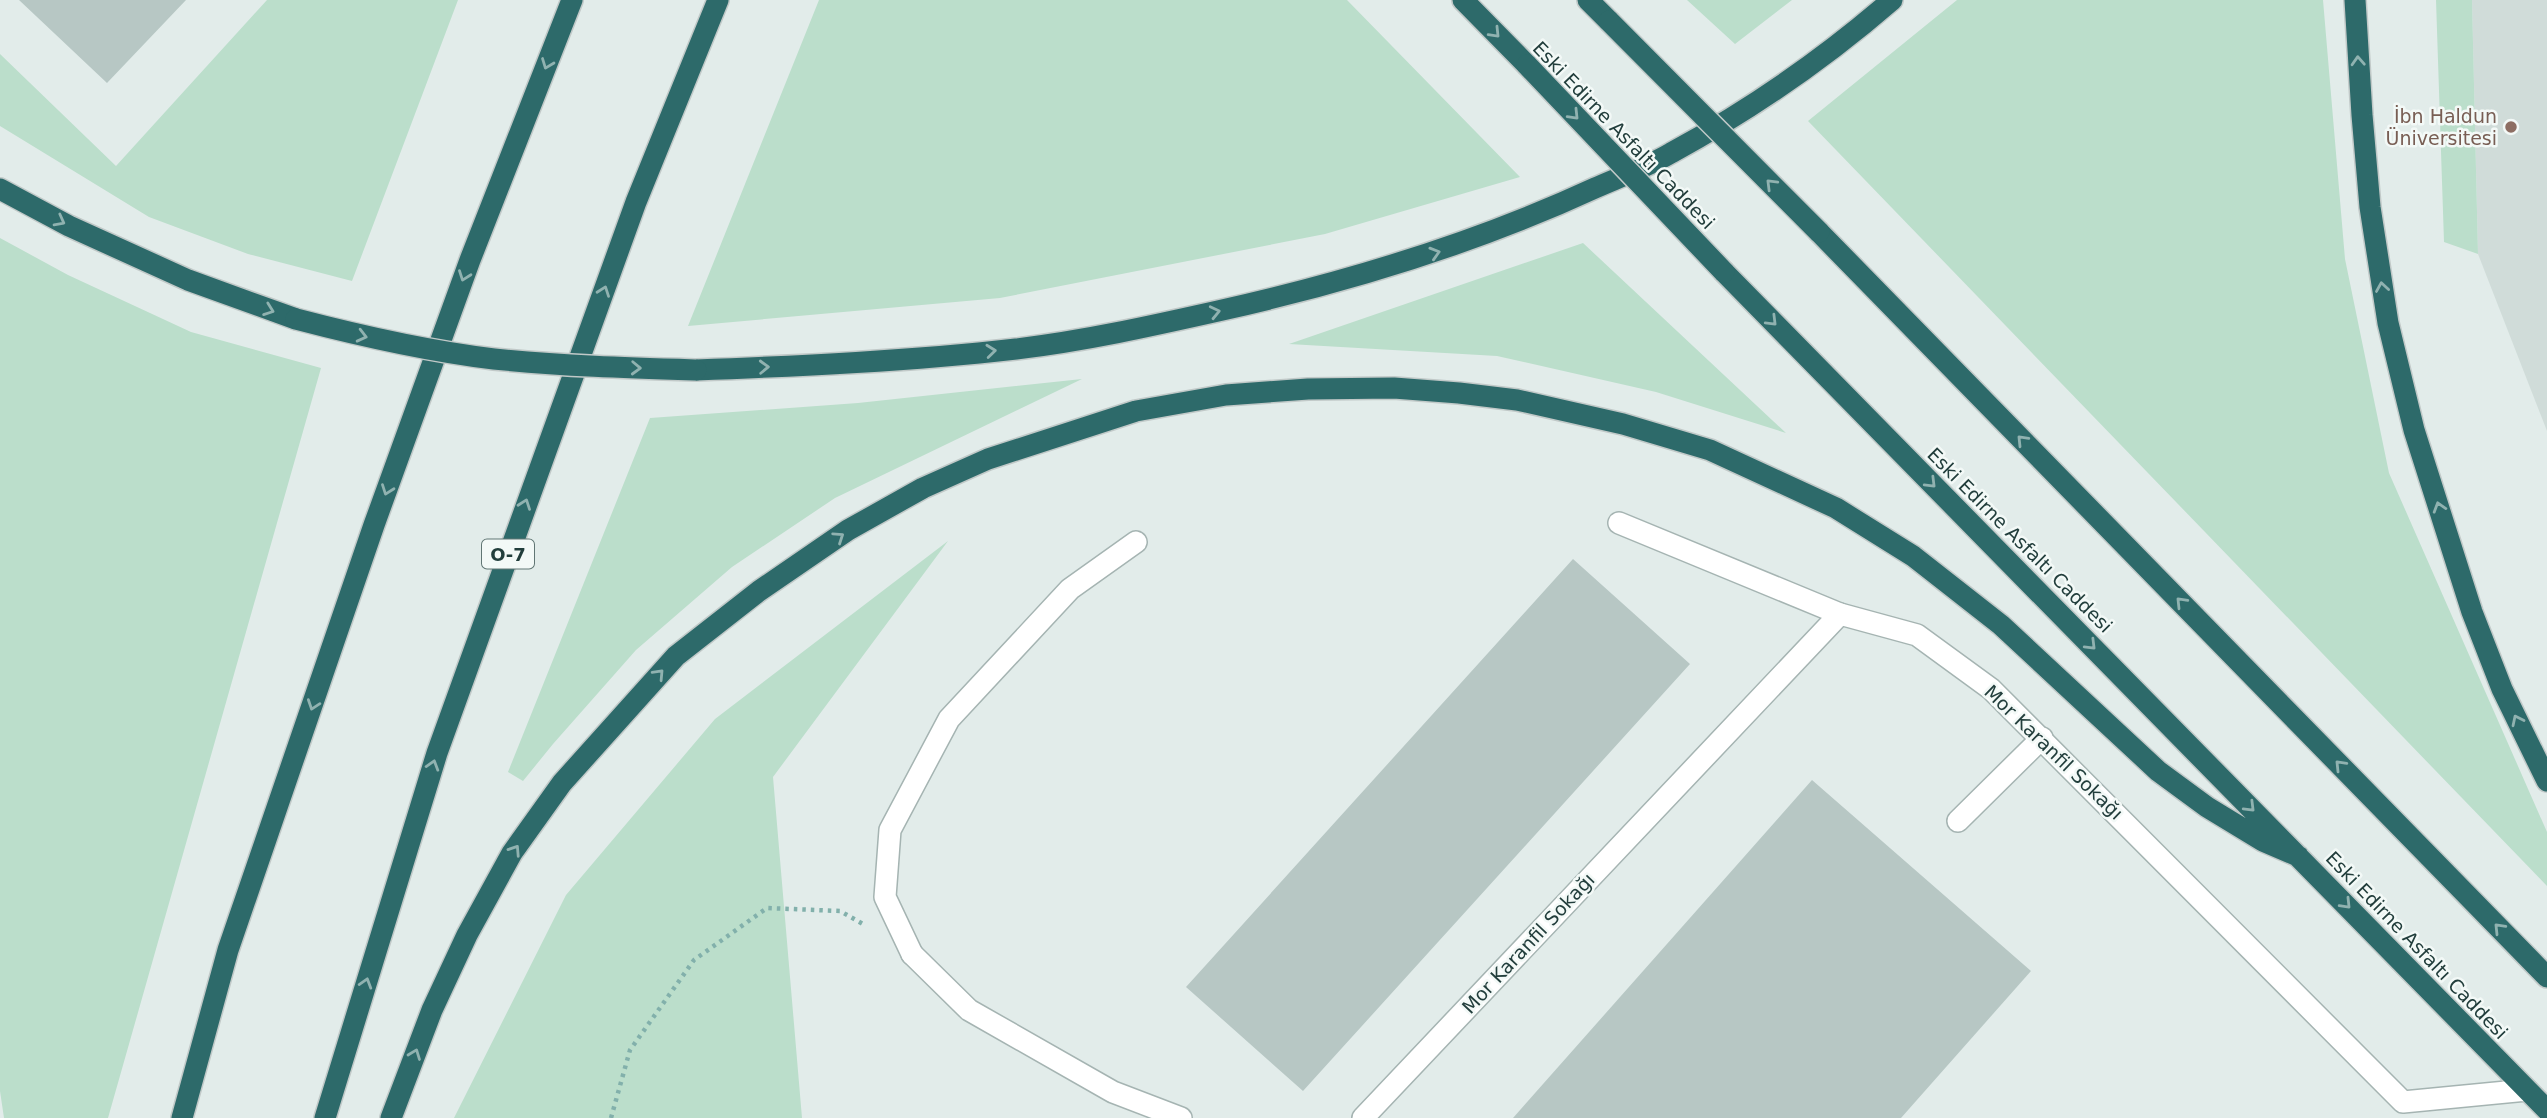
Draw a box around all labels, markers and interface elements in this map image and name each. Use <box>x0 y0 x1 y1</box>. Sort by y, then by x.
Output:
one-way arrow <box>1486 24 1499 37</box>
street label: Eski Edirne Asfaltı Caddesi <box>1529 37 1719 233</box>
one-way arrow <box>2351 55 2366 66</box>
one-way arrow <box>541 57 555 69</box>
place label: İbn Haldun Üniversitesi <box>2386 105 2497 149</box>
one-way arrow <box>1565 107 1578 120</box>
marker: İbn Haldun Üniversitesi <box>2503 119 2519 135</box>
one-way arrow <box>1766 179 1779 192</box>
one-way arrow <box>53 213 65 226</box>
one-way arrow <box>1429 246 1441 261</box>
one-way arrow <box>459 269 473 281</box>
one-way arrow <box>2375 281 2390 293</box>
one-way arrow <box>595 285 609 297</box>
one-way arrow <box>263 302 275 316</box>
one-way arrow <box>1209 305 1221 320</box>
one-way arrow <box>1763 313 1776 326</box>
one-way arrow <box>356 328 368 342</box>
one-way arrow <box>985 344 997 359</box>
one-way arrow <box>759 360 770 375</box>
one-way arrow <box>631 361 642 376</box>
one-way arrow <box>2018 435 2031 448</box>
street label: Eski Edirne Asfaltı Caddesi <box>1923 443 2117 637</box>
one-way arrow <box>1923 475 1936 488</box>
one-way arrow <box>381 483 395 495</box>
one-way arrow <box>517 499 531 511</box>
one-way arrow <box>2432 501 2447 513</box>
one-way arrow <box>831 533 844 545</box>
road number: O-7 <box>482 540 534 568</box>
one-way arrow <box>2177 598 2190 611</box>
one-way arrow <box>2082 637 2095 650</box>
one-way arrow <box>650 669 663 682</box>
street label: Mor Karanfil Sokağı <box>1980 680 2128 824</box>
one-way arrow <box>307 698 321 710</box>
one-way arrow <box>2512 715 2526 727</box>
one-way arrow <box>425 759 439 772</box>
one-way arrow <box>2336 760 2349 773</box>
one-way arrow <box>2242 799 2255 812</box>
one-way arrow <box>507 845 519 858</box>
street label: Eski Edirne Asfaltı Caddesi <box>2322 847 2512 1043</box>
street label: Mor Karanfil Sokağı <box>1457 868 1599 1018</box>
one-way arrow <box>2338 896 2351 909</box>
one-way arrow <box>2495 923 2508 936</box>
one-way arrow <box>358 977 373 989</box>
one-way arrow <box>407 1049 421 1061</box>

